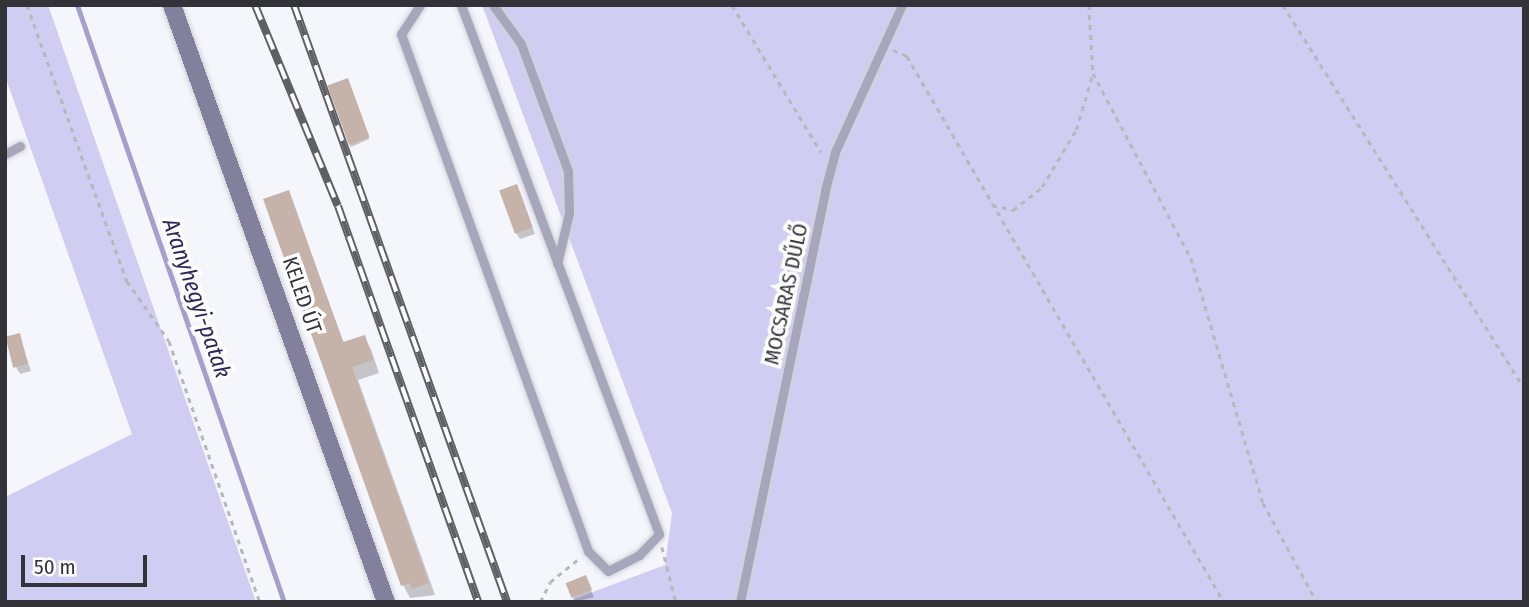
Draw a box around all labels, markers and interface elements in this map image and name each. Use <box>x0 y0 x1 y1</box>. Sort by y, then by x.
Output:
water label: Aranyhegyi-patak <box>157 215 237 381</box>
street label: MOCSARAS DŰLŐ <box>759 221 813 367</box>
street label: KELED ÚT <box>277 253 327 337</box>
scale bar <box>24 540 150 584</box>
text: 50 m <box>34 554 76 580</box>

